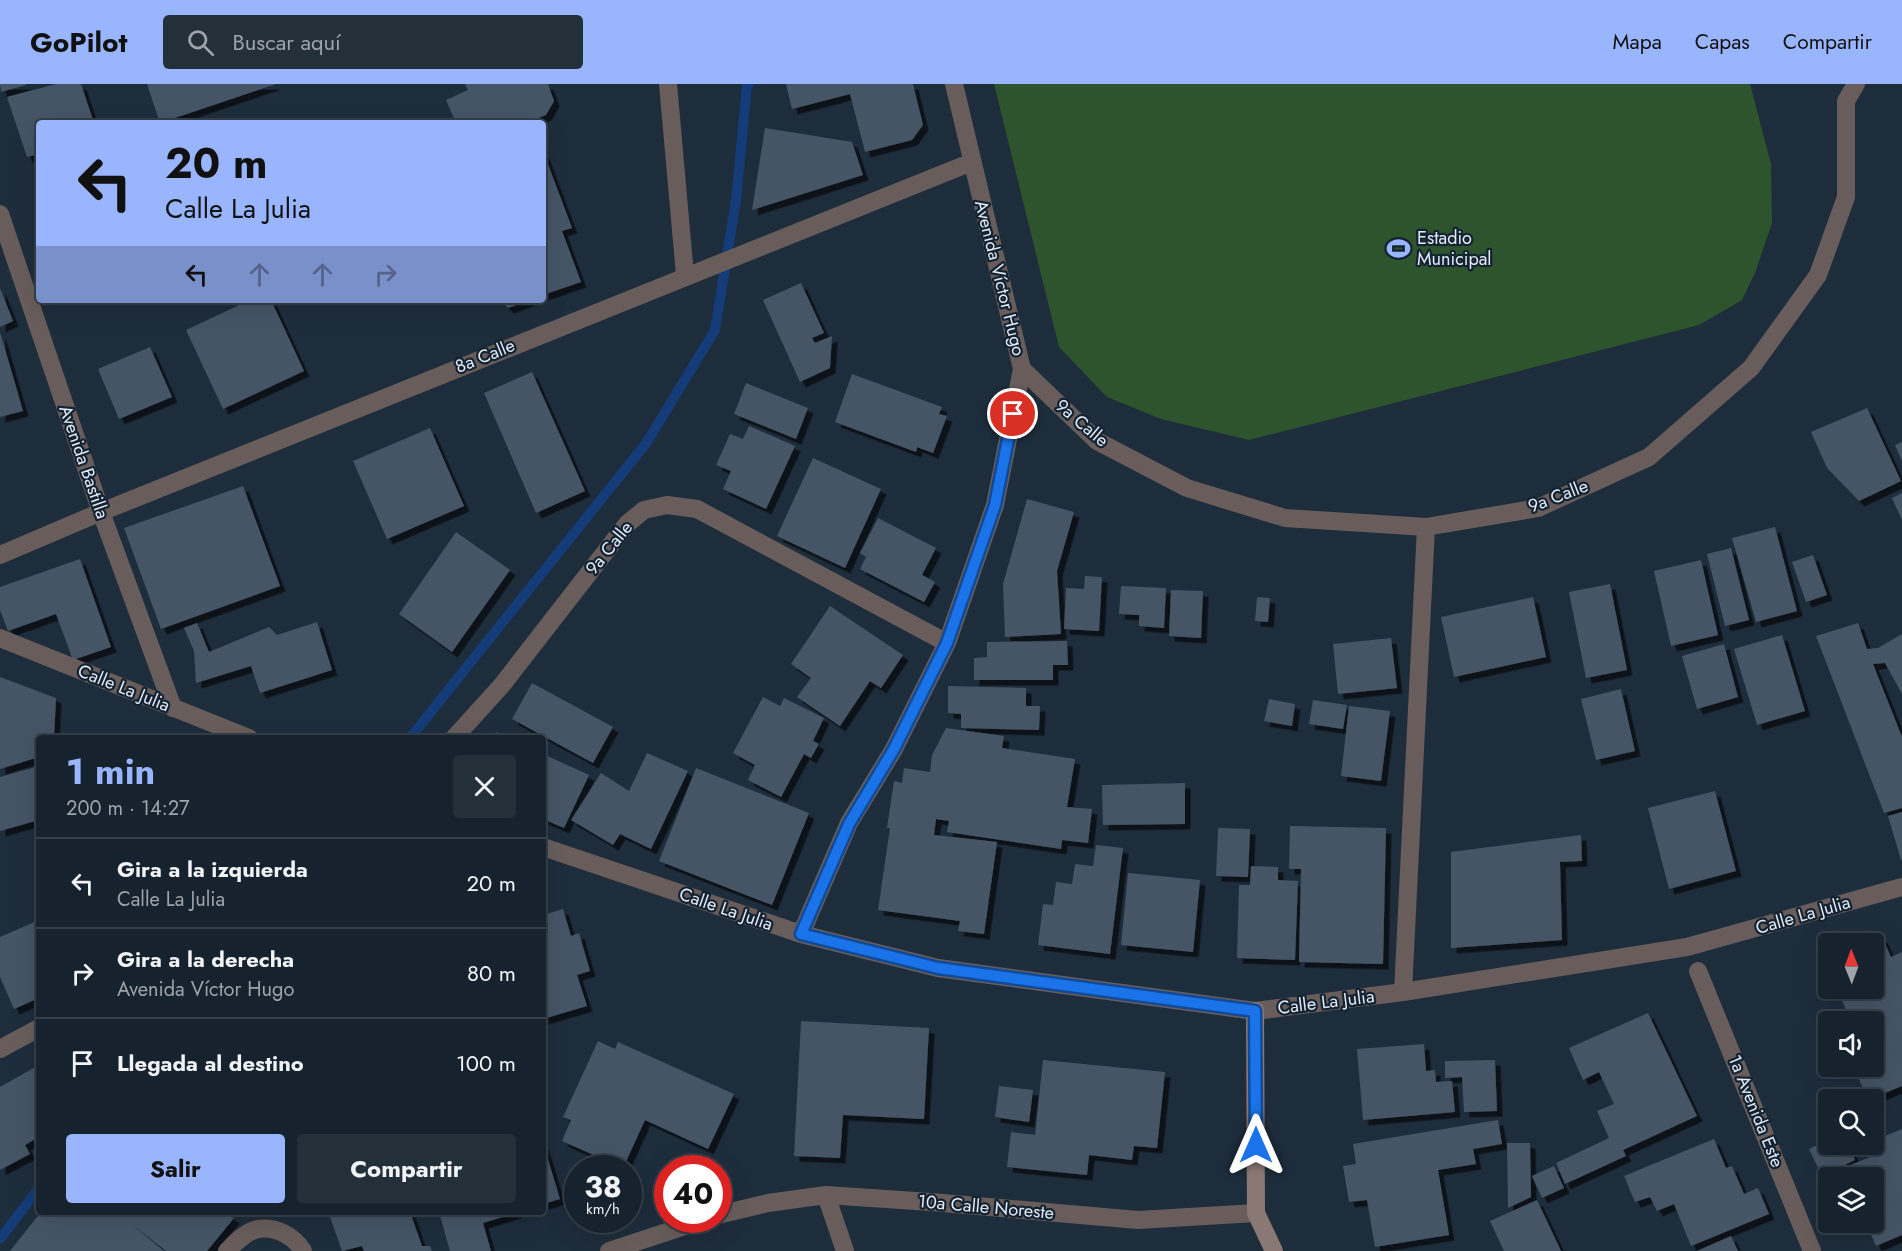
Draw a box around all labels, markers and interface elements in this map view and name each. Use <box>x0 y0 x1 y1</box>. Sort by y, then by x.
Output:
search box <box>163 15 583 69</box>
text: GoPilot <box>30 22 127 63</box>
icon: search <box>184 26 217 59</box>
text: Buscar aquí <box>232 26 341 58</box>
text: Mapa <box>1613 27 1662 57</box>
text: Capas <box>1695 27 1750 57</box>
text: Compartir <box>1783 27 1872 57</box>
text: 20 m <box>165 133 267 194</box>
icon: left <box>66 144 144 222</box>
text: Calle La Julia <box>165 189 311 228</box>
street label: Avenida Víctor Hugo <box>968 197 1032 359</box>
place label: Estadio Municipal <box>1417 225 1492 272</box>
sports icon: Estadio Municipal <box>1386 235 1412 261</box>
icon: left <box>180 258 213 291</box>
icon: ahead <box>243 258 276 291</box>
icon: ahead <box>306 258 339 291</box>
icon: right <box>369 258 402 291</box>
street label: 8a Calle <box>451 332 519 380</box>
pin <box>987 388 1038 439</box>
street label: 9a Calle <box>1050 393 1114 453</box>
icon: arrive <box>996 397 1029 430</box>
street label: Avenida Bastilla <box>52 402 116 522</box>
street label: 9a Calle <box>1524 473 1592 519</box>
street label: 9a Calle <box>579 516 639 580</box>
street label: Calle La Julia <box>74 658 174 718</box>
text: 1 min <box>66 745 155 797</box>
button: close <box>453 755 516 818</box>
text: 200 m · 14:27 <box>66 794 190 823</box>
text: Gira a la izquierda <box>117 853 308 885</box>
icon: left <box>66 867 99 900</box>
text: 20 m <box>467 867 516 899</box>
street label: Calle La Julia <box>676 881 776 937</box>
text: Calle La Julia <box>117 885 225 914</box>
street label: Calle La Julia <box>1753 889 1853 941</box>
north arrow <box>1818 933 1884 999</box>
map controls <box>1818 933 1884 1233</box>
text: Gira a la derecha <box>117 943 294 975</box>
icon: right <box>66 957 99 990</box>
text: 80 m <box>467 957 516 989</box>
text: Avenida Víctor Hugo <box>117 975 294 1004</box>
street label: Calle La Julia <box>1276 983 1376 1021</box>
button: sound <box>1818 1011 1884 1077</box>
icon: arrive <box>66 1047 99 1080</box>
text: Llegada al destino <box>117 1047 304 1079</box>
text: 100 m <box>456 1047 516 1079</box>
street label: 1a Avenida Este <box>1722 1051 1790 1171</box>
button: search <box>1818 1089 1884 1155</box>
position arrow <box>1224 1113 1288 1177</box>
button: Salir <box>66 1134 285 1203</box>
button: Compartir <box>297 1134 516 1203</box>
speed limit sign: 40 <box>654 1155 732 1233</box>
text: 38 <box>584 1165 622 1208</box>
button: layers <box>1818 1167 1884 1233</box>
street label: 10a Calle Noreste <box>917 1188 1055 1226</box>
text: km/h <box>586 1198 620 1220</box>

